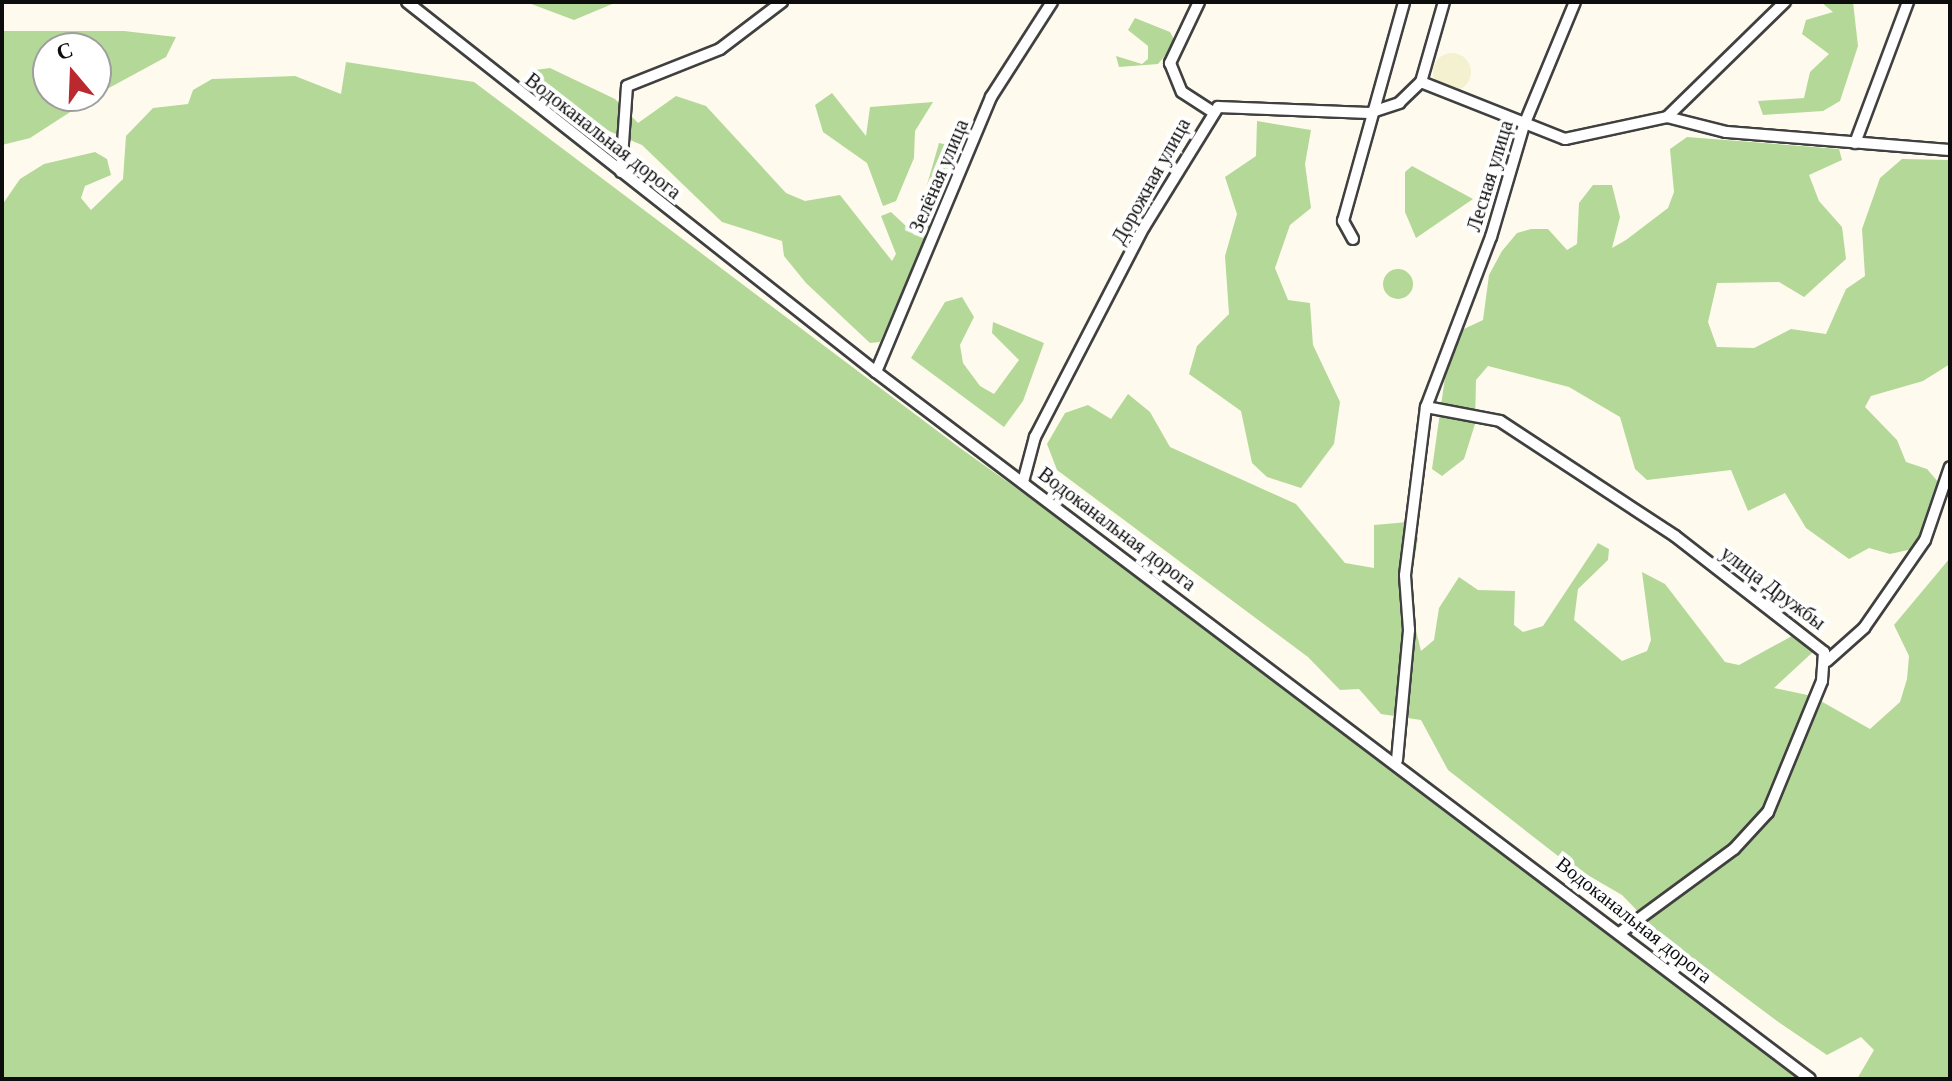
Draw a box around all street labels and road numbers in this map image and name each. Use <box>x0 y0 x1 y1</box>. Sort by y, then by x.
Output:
street label: Водоканальная дорога <box>520 68 686 204</box>
street label: Дорожная улица <box>1107 114 1195 248</box>
street label: Зелёная улица <box>904 116 974 236</box>
street label: Лесная улица <box>1462 118 1518 234</box>
street label: Водоканальная дорога <box>1033 462 1201 596</box>
street label: улица Дружбы <box>1716 541 1830 635</box>
street label: Водоканальная дорога <box>1551 852 1717 988</box>

